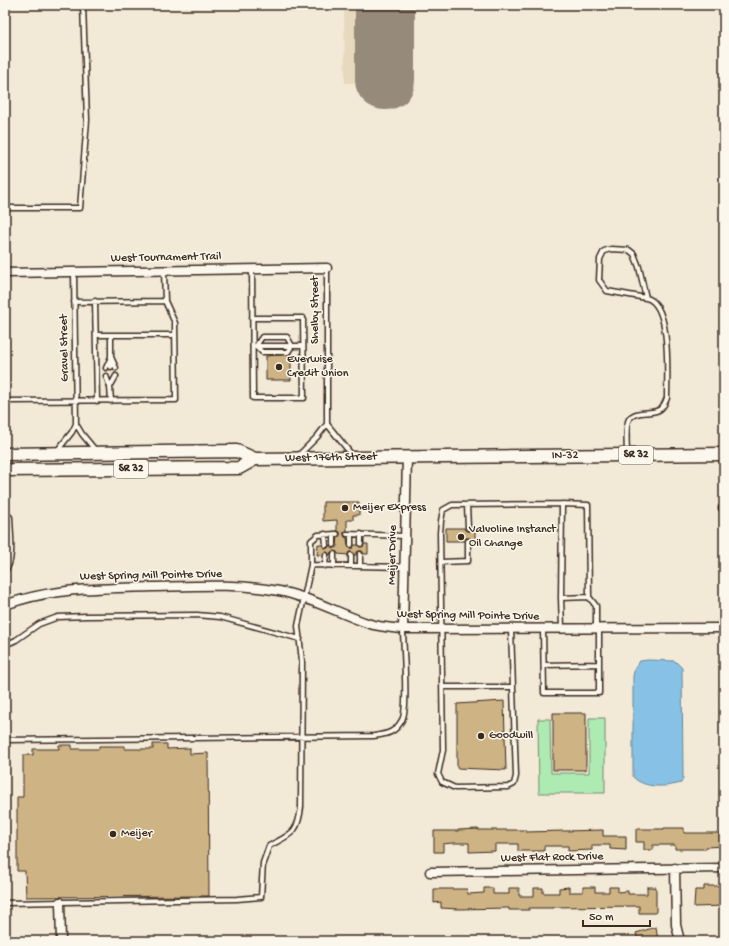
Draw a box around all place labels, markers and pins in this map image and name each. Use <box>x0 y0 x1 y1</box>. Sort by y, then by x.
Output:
place label: Everwise Credit Union <box>287 353 349 381</box>
marker: Everwise Credit Union <box>274 362 284 372</box>
place label: Meijer Express <box>353 501 426 515</box>
marker: Meijer Express <box>340 503 350 513</box>
place label: Valvoline Instanct Oil Change <box>468 523 557 551</box>
marker: Valvoline Instanct Oil Change <box>456 532 466 542</box>
place label: Goodwill <box>489 729 534 743</box>
marker: Goodwill <box>476 731 486 741</box>
place label: Meijer <box>121 827 154 841</box>
marker: Meijer <box>108 829 118 839</box>

